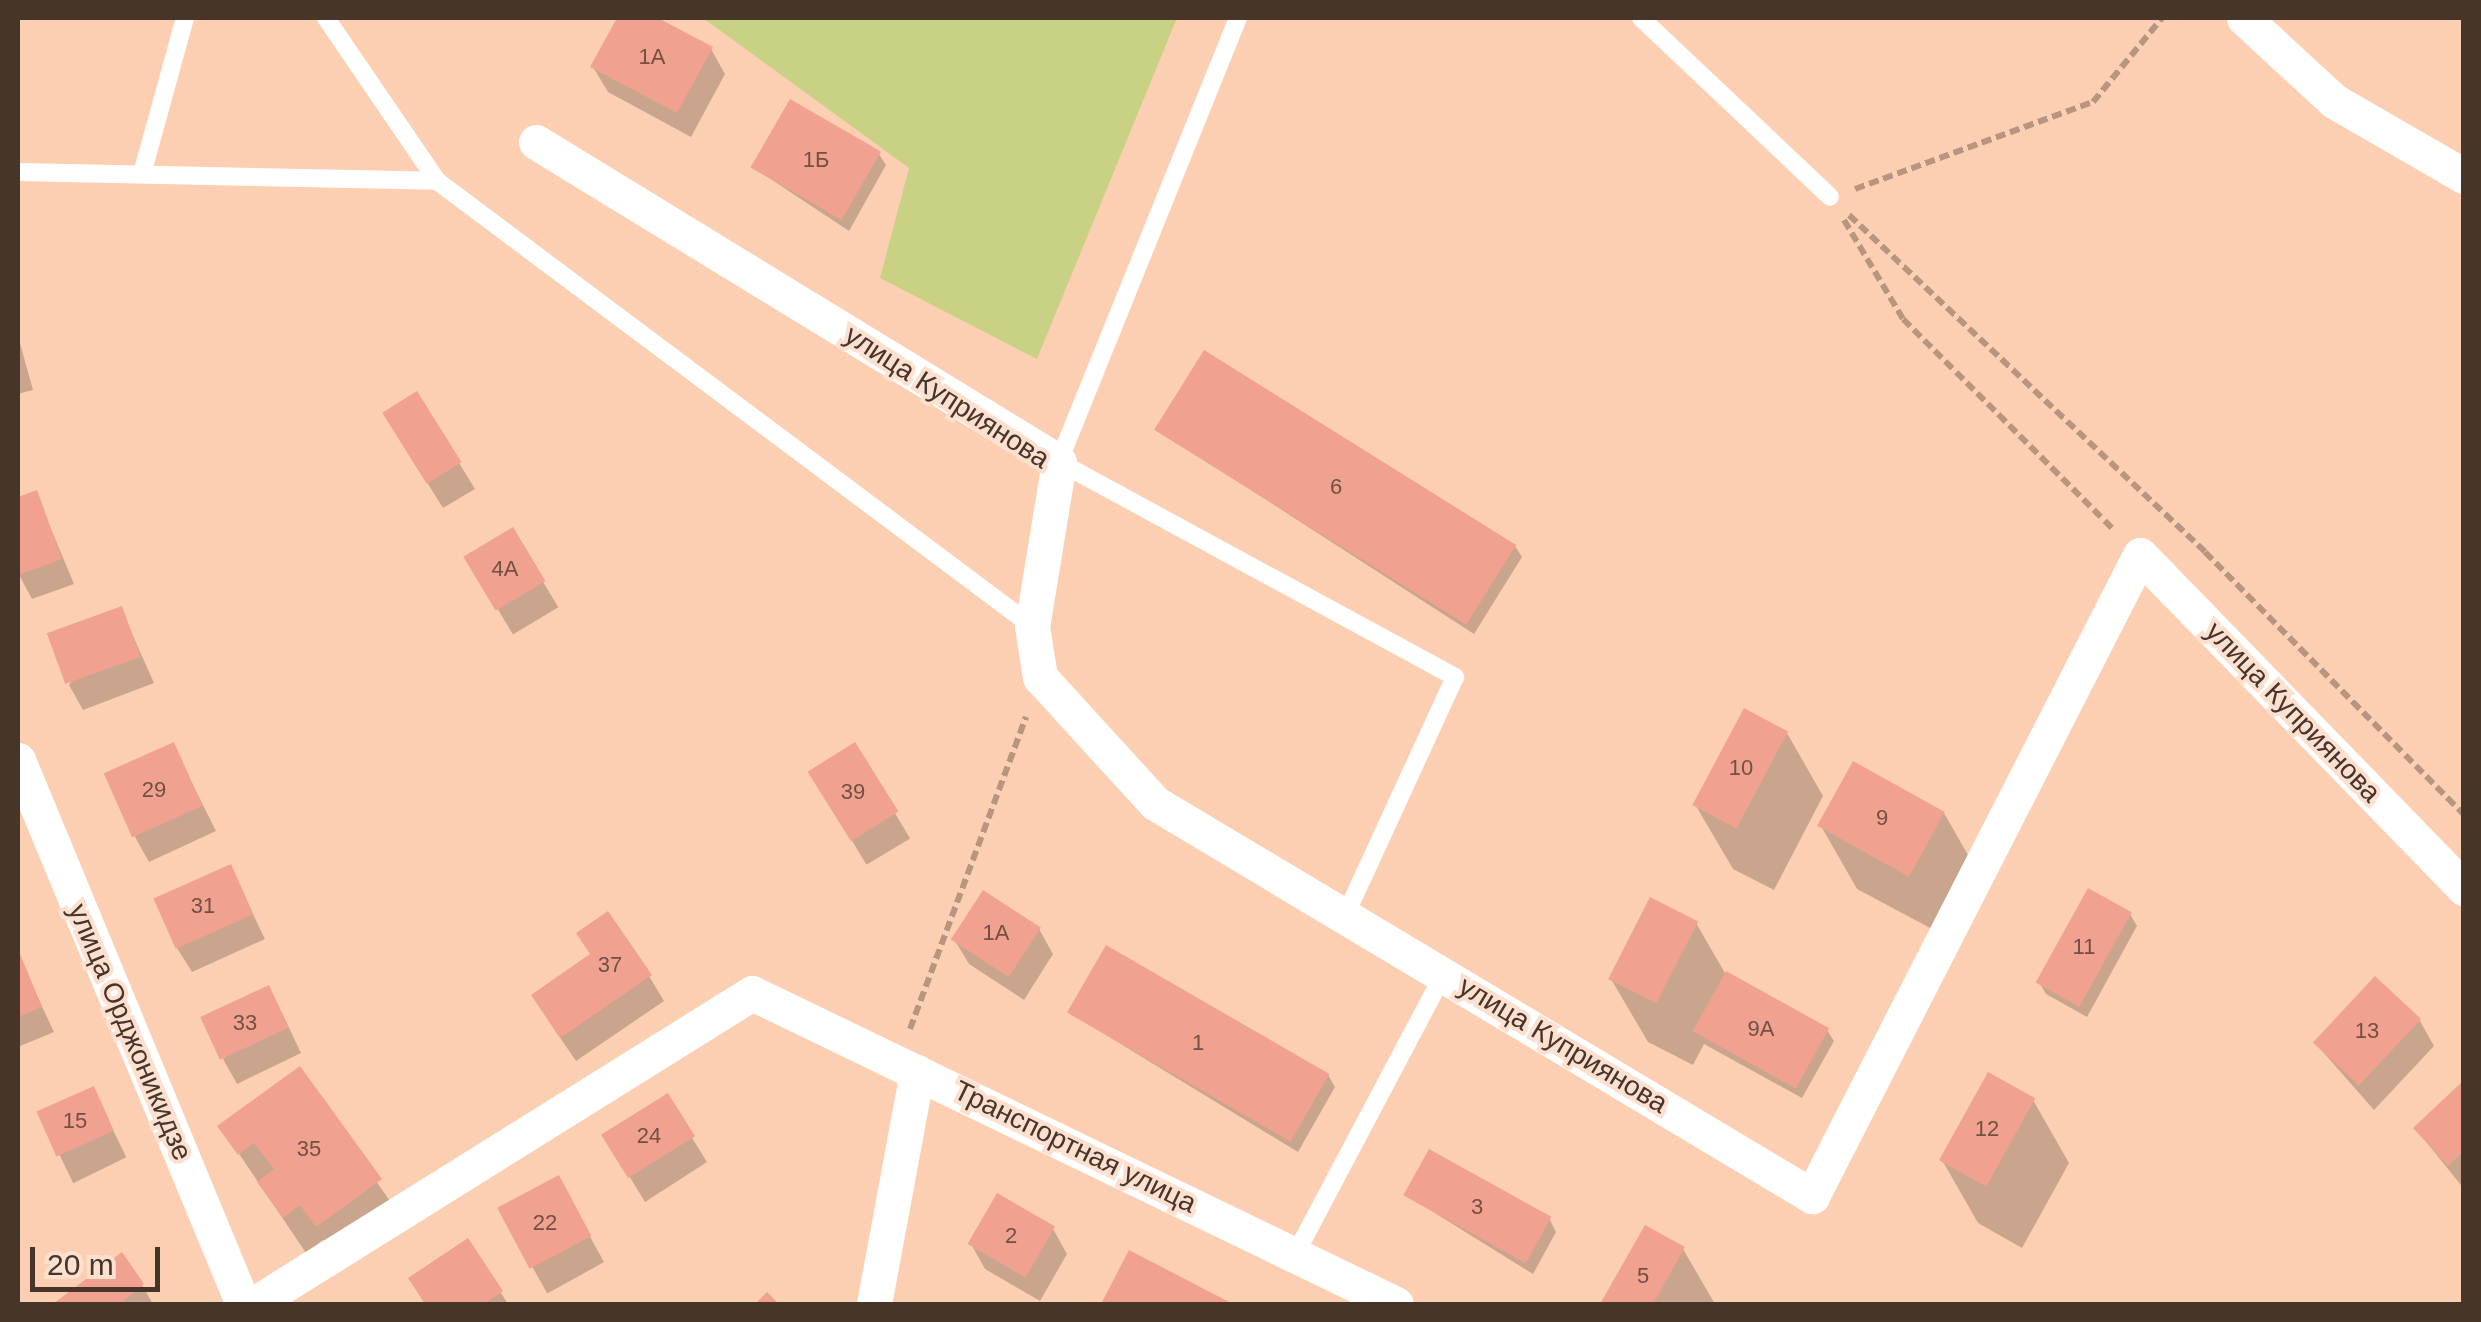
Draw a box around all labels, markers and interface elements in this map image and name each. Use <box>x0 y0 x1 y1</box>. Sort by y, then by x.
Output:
house number: 1А <box>639 44 665 70</box>
house number: 1Б <box>803 147 829 173</box>
street label: улица Куприянова <box>838 318 1056 476</box>
house number: 6 <box>1330 474 1342 500</box>
house number: 4А <box>492 556 518 582</box>
street label: улица Куприянова <box>2198 615 2388 809</box>
house number: 10 <box>1729 755 1753 781</box>
house number: 29 <box>142 777 166 803</box>
house number: 39 <box>841 779 865 805</box>
house number: 9 <box>1876 805 1888 831</box>
house number: 31 <box>191 893 215 919</box>
street label: улица Орджоникидзе <box>61 899 199 1165</box>
house number: 1А <box>983 920 1009 946</box>
house number: 11 <box>2073 934 2095 960</box>
house number: 37 <box>598 952 622 978</box>
street label: улица Куприянова <box>1452 969 1674 1121</box>
house number: 33 <box>233 1010 257 1036</box>
house number: 9А <box>1748 1016 1774 1042</box>
house number: 13 <box>2355 1018 2379 1044</box>
house number: 1 <box>1192 1030 1204 1056</box>
street label: Транспортная улица <box>948 1074 1202 1220</box>
house number: 15 <box>63 1108 87 1134</box>
house number: 12 <box>1975 1116 1999 1142</box>
house number: 24 <box>637 1123 661 1149</box>
house number: 35 <box>297 1136 321 1162</box>
house number: 3 <box>1471 1194 1483 1220</box>
house number: 22 <box>533 1210 557 1236</box>
house number: 2 <box>1005 1223 1017 1249</box>
scale bar <box>35 1227 165 1289</box>
text: 20 m <box>47 1248 114 1281</box>
house number: 5 <box>1637 1263 1649 1289</box>

